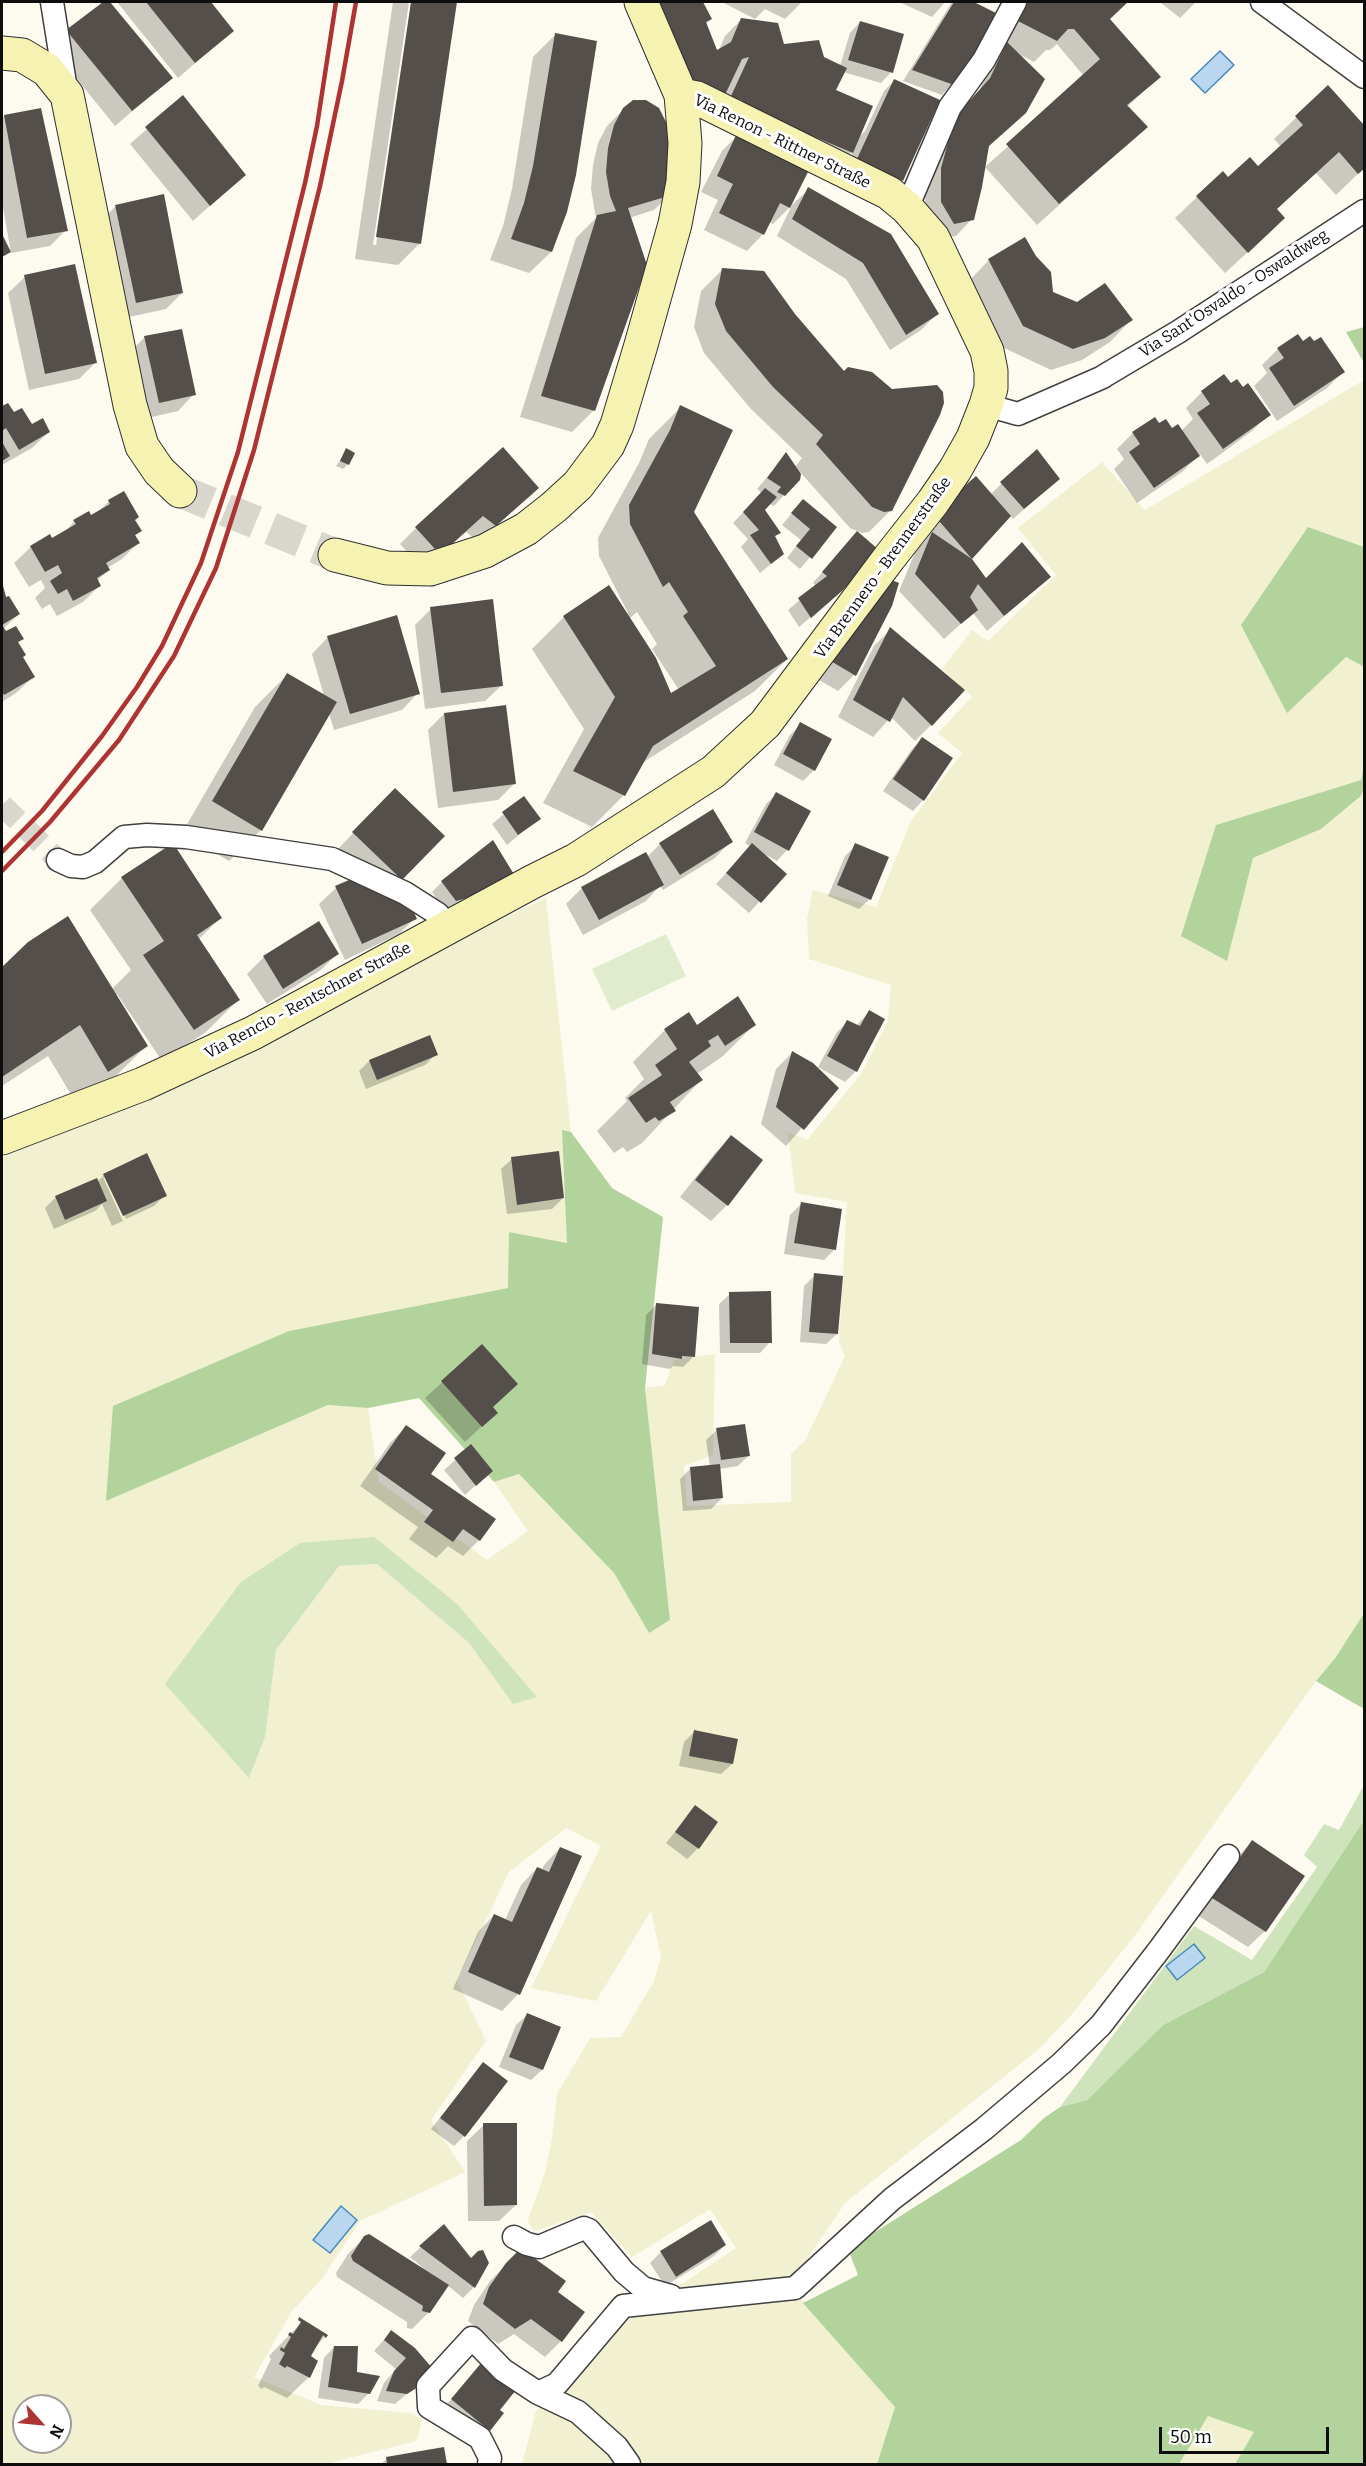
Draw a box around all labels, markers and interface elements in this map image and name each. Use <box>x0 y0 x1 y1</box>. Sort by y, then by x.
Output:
street label: Via Renon - Rittner Straße <box>690 91 874 193</box>
street label: Via Sant'Osvaldo - Oswaldweg <box>1136 226 1332 362</box>
street label: Via Brennero - Brennerstraße <box>811 473 955 663</box>
street label: Via Rencio - Rentschner Straße <box>202 938 414 1064</box>
north arrow <box>12 2394 72 2454</box>
scale bar <box>1162 2415 1332 2453</box>
text: N <box>45 2422 68 2441</box>
text: 50 m <box>1170 2426 1212 2448</box>

